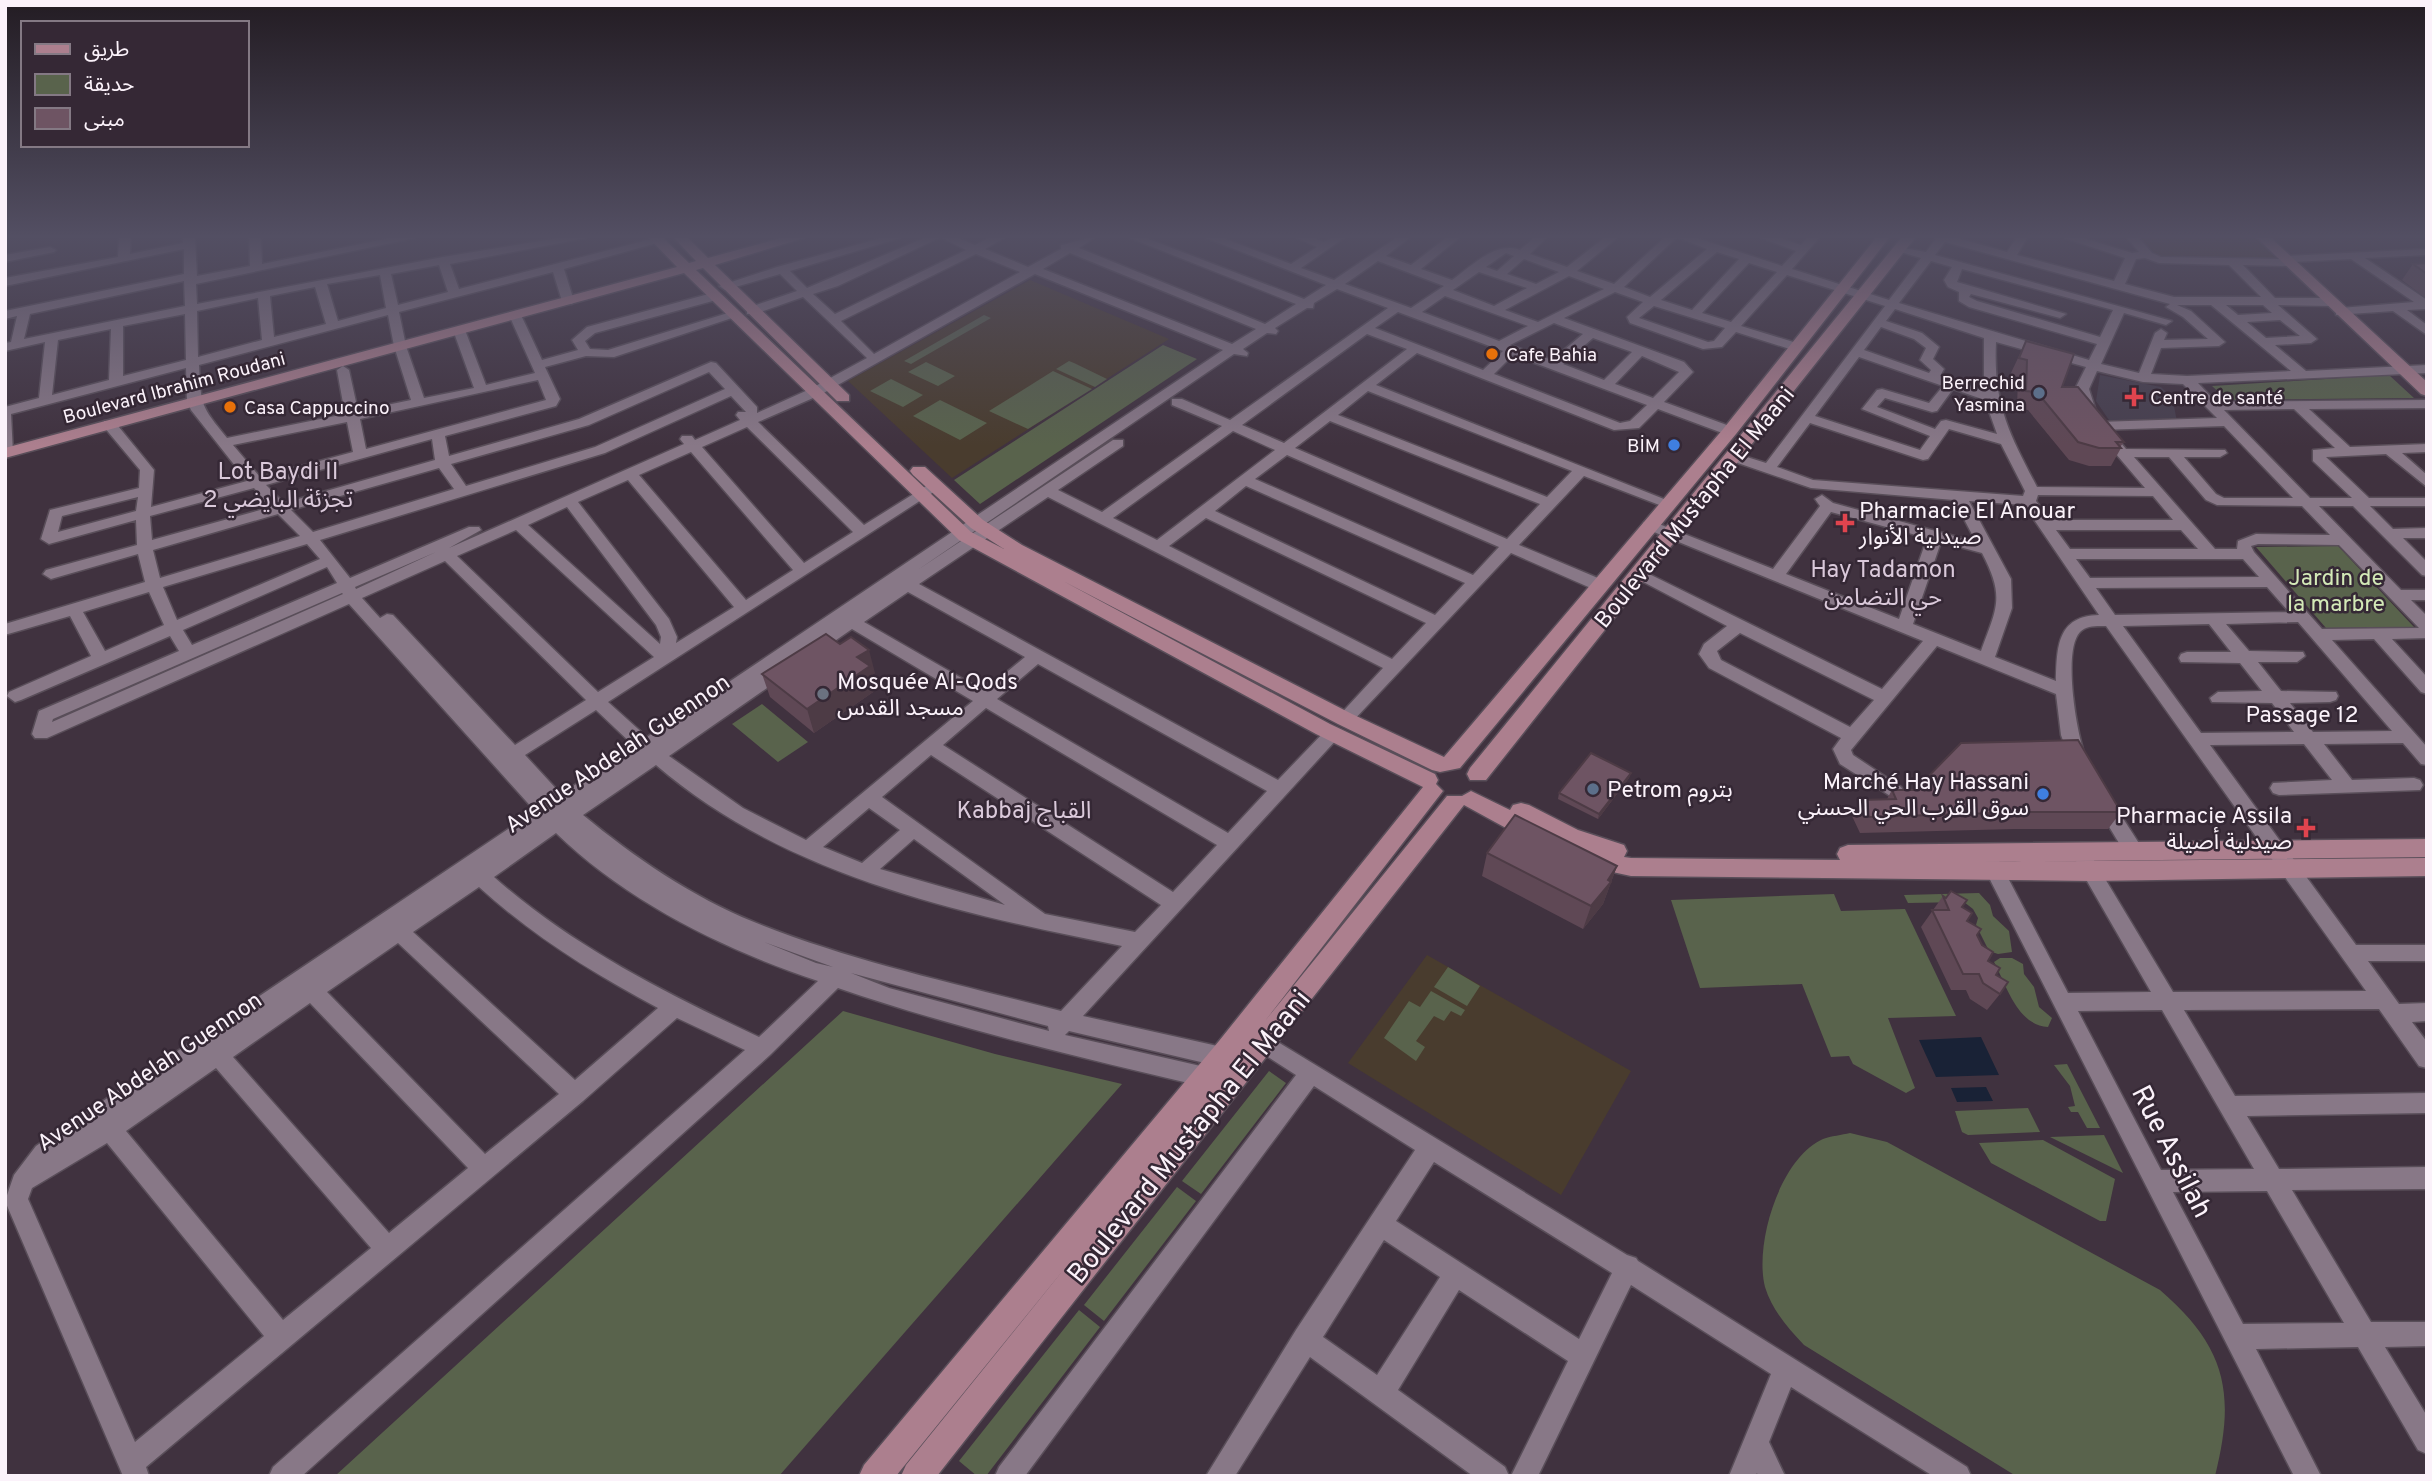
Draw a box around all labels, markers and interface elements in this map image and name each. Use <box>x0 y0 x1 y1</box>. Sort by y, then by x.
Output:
legend <box>21 21 248 147</box>
text: طريق <box>84 37 129 64</box>
text: حديقة <box>84 72 134 99</box>
text: مبنى <box>84 107 125 134</box>
place label: Cafe Bahia <box>1506 344 1597 368</box>
marker: Cafe Bahia <box>1484 346 1500 362</box>
street label: Boulevard Ibrahim Roudani <box>61 348 288 430</box>
place label: Berrechid Yasmina <box>1941 372 2025 418</box>
street label: Boulevard Mustapha El Maani <box>1590 382 1802 635</box>
marker: Berrechid Yasmina <box>2031 385 2047 401</box>
marker: Centre de santé <box>2124 387 2144 407</box>
place label: Centre de santé <box>2150 387 2283 411</box>
place label: Casa Cappuccino <box>244 397 390 421</box>
marker: Casa Cappuccino <box>222 399 238 415</box>
place label: BİM <box>1627 434 1660 459</box>
marker: BİM <box>1666 437 1682 453</box>
district label: Lot Baydi II تجزئة البايضي 2 <box>203 458 353 518</box>
place label: Pharmacie El Anouar صيدلية الأنوار <box>1858 498 2075 553</box>
marker: Pharmacie El Anouar صيدلية الأنوار <box>1837 515 1853 531</box>
district label: Hay Tadamon حي التضامن <box>1810 556 1956 616</box>
park label: Jardin de la marbre <box>2287 565 2385 620</box>
street label: Avenue Abdelah Guennon <box>500 669 737 841</box>
place label: Mosquée Al-Qods مسجد القدس <box>837 669 1018 724</box>
marker: Mosquée Al-Qods مسجد القدس <box>815 686 831 702</box>
street label: Passage 12 <box>2245 702 2359 731</box>
place label: Marché Hay Hassani سوق القرب الحي الحسني <box>1798 769 2029 824</box>
place label: Petrom بتروم <box>1607 777 1733 807</box>
marker: Petrom بتروم <box>1585 781 1601 797</box>
marker: Marché Hay Hassani سوق القرب الحي الحسني <box>2035 786 2051 802</box>
district label: Kabbaj القباج <box>957 797 1091 827</box>
place label: Pharmacie Assila صيدلية أصيلة <box>2116 803 2292 858</box>
marker: Pharmacie Assila صيدلية أصيلة <box>2298 820 2314 836</box>
street label: Boulevard Mustapha El Maani <box>1061 984 1320 1292</box>
street label: Avenue Abdelah Guennon <box>32 987 269 1159</box>
street label: Rue Assilah <box>2122 1080 2219 1225</box>

